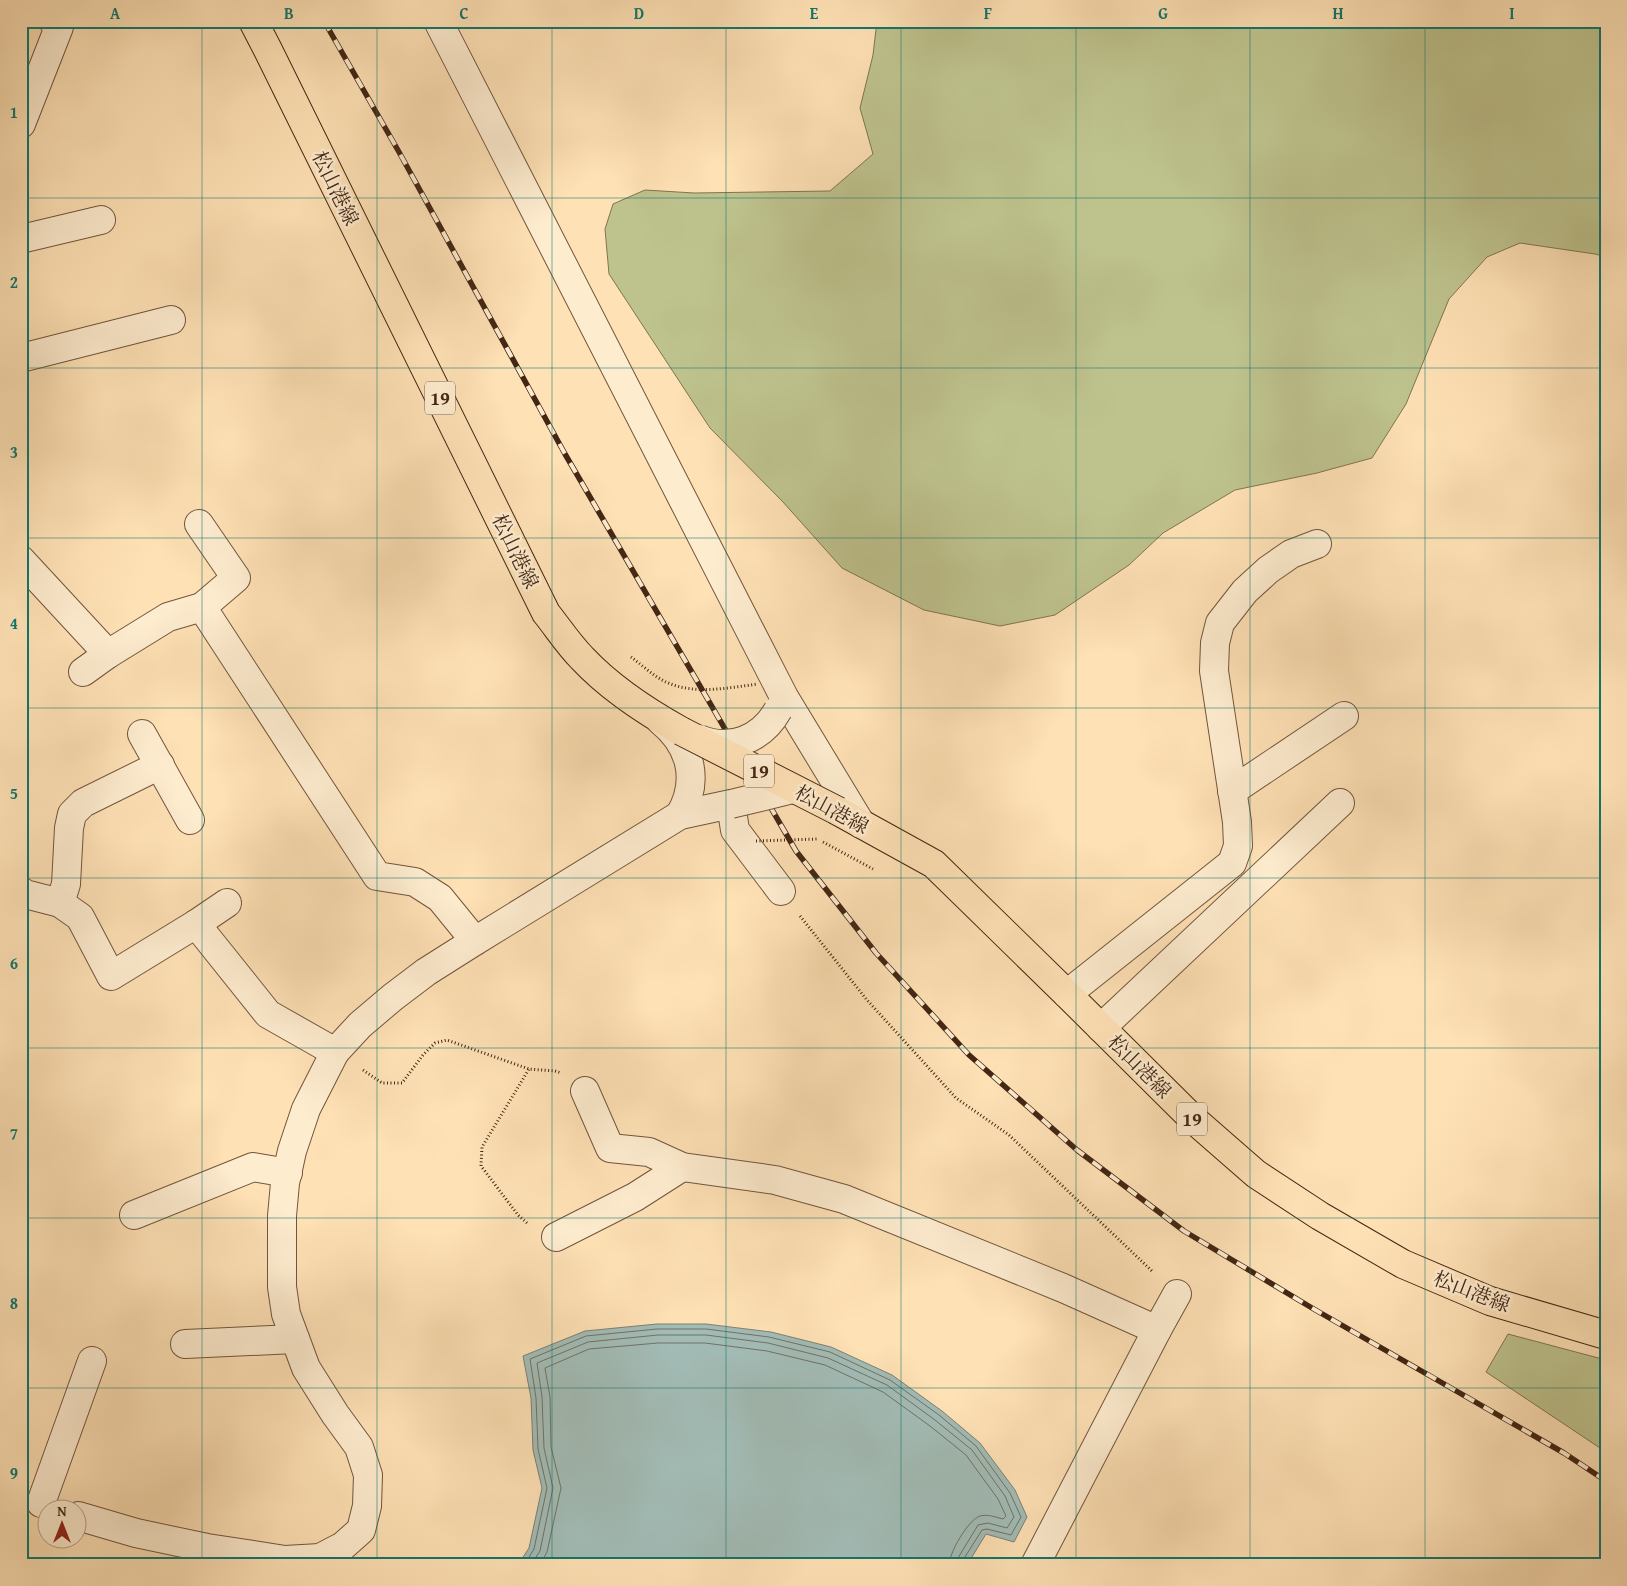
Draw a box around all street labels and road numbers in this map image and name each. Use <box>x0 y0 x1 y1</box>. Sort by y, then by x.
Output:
street label: 松山港線 <box>305 146 367 230</box>
road number: 19 <box>425 382 455 414</box>
street label: 松山港線 <box>485 509 547 593</box>
road number: 19 <box>744 754 774 788</box>
street label: 松山港線 <box>790 777 874 841</box>
street label: 松山港線 <box>1101 1027 1179 1105</box>
road number: 19 <box>1177 1102 1207 1136</box>
street label: 松山港線 <box>1429 1263 1515 1319</box>

